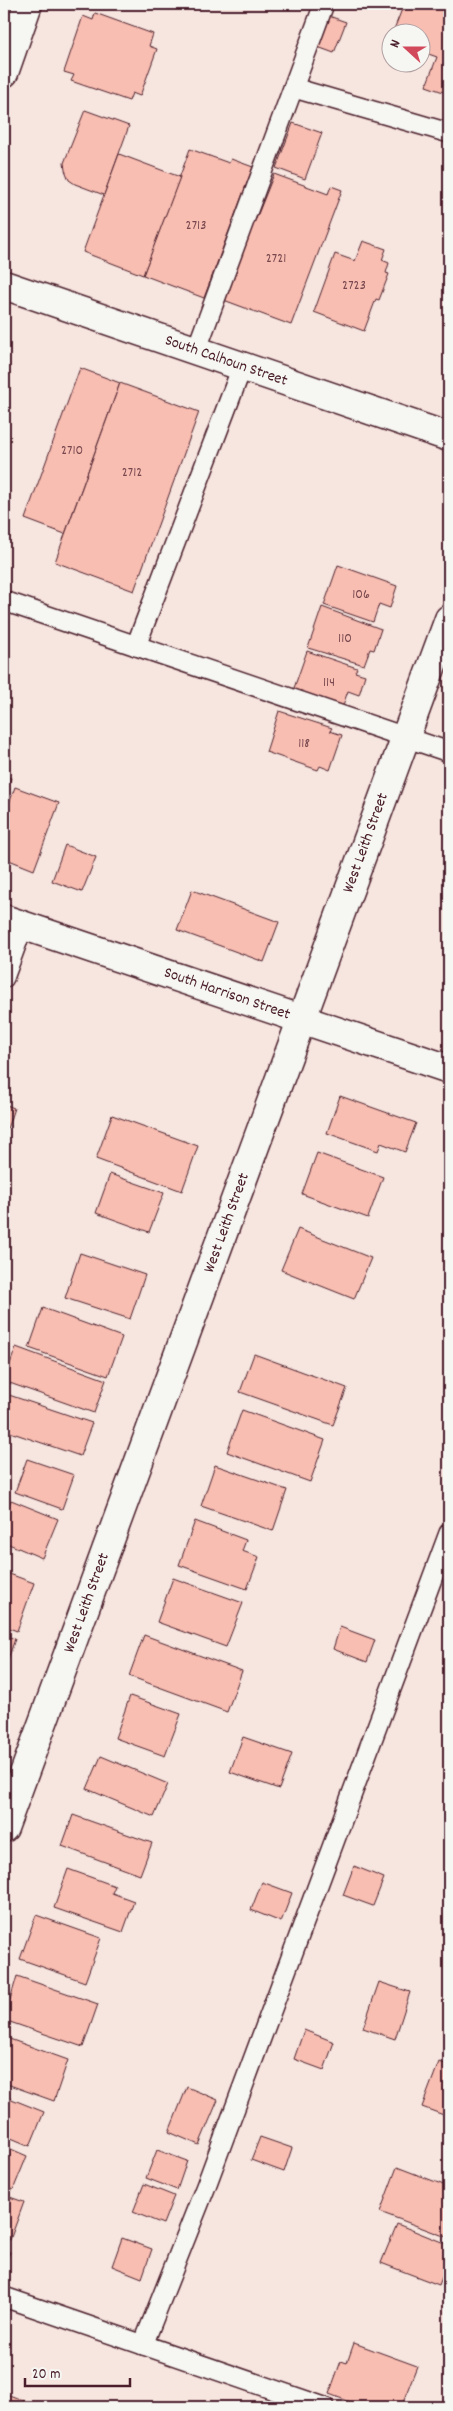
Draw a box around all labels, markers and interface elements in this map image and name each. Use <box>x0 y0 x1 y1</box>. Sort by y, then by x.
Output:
north arrow <box>380 22 430 72</box>
text: N <box>385 37 406 51</box>
house number: 2713 <box>186 216 206 236</box>
house number: 2721 <box>266 249 286 269</box>
house number: 2723 <box>342 276 366 296</box>
street label: South Calhoun Street <box>162 329 291 393</box>
house number: 2710 <box>61 441 83 461</box>
house number: 2712 <box>122 463 142 483</box>
house number: 106 <box>352 585 370 605</box>
house number: 110 <box>338 629 352 649</box>
house number: 114 <box>323 673 335 693</box>
house number: 118 <box>298 734 310 754</box>
street label: West Leith Street <box>337 790 395 896</box>
street label: South Harrison Street <box>161 962 293 1026</box>
street label: West Leith Street <box>198 1170 256 1276</box>
street label: West Leith Street <box>58 1550 116 1656</box>
scale bar <box>25 2356 130 2388</box>
text: 20 m <box>32 2364 60 2386</box>

